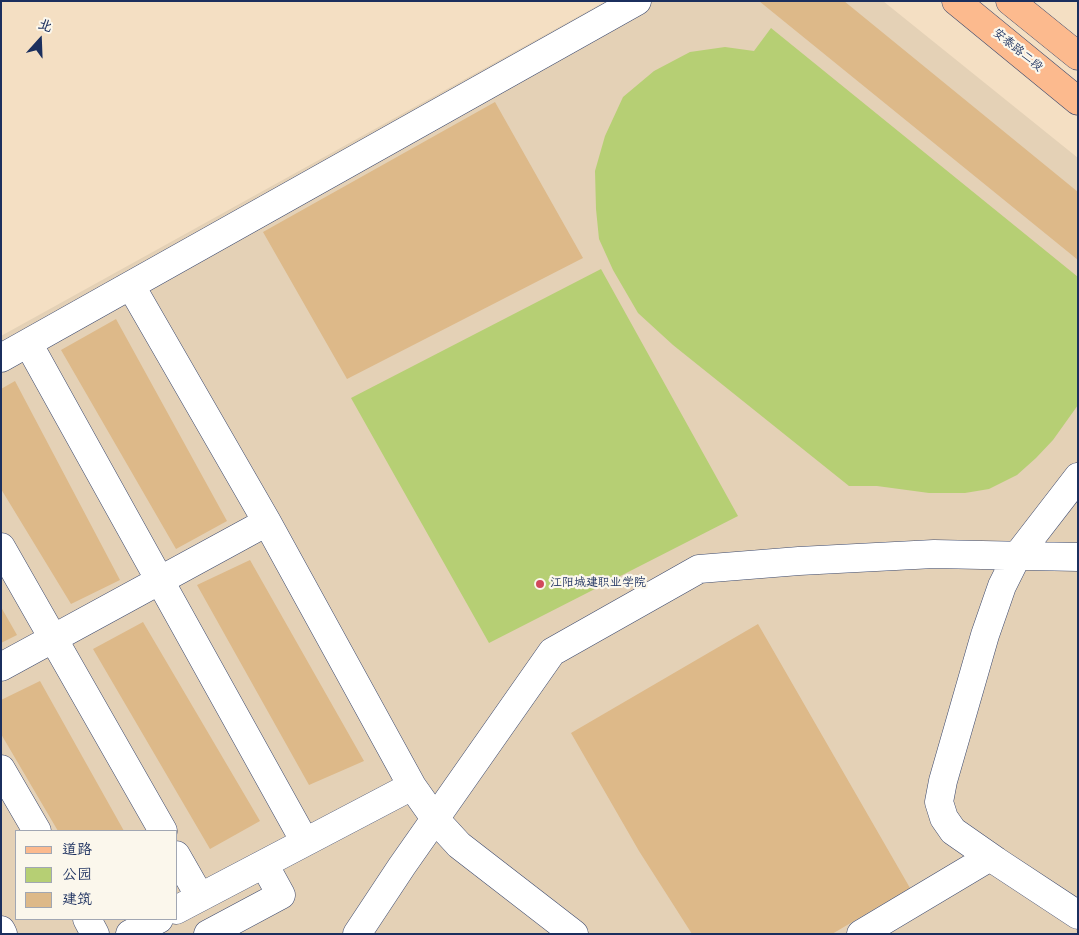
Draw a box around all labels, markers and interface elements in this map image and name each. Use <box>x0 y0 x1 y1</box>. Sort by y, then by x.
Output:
text: 北 <box>35 13 55 39</box>
north arrow <box>15 15 65 65</box>
street label: 安泰路二段 <box>989 27 1045 75</box>
place label: 江阳城建职业学院 <box>550 577 646 591</box>
marker: 江阳城建职业学院 <box>534 578 546 590</box>
legend <box>15 830 178 920</box>
text: 道路 <box>62 838 92 862</box>
text: 公园 <box>62 863 92 887</box>
text: 建筑 <box>62 888 92 912</box>

